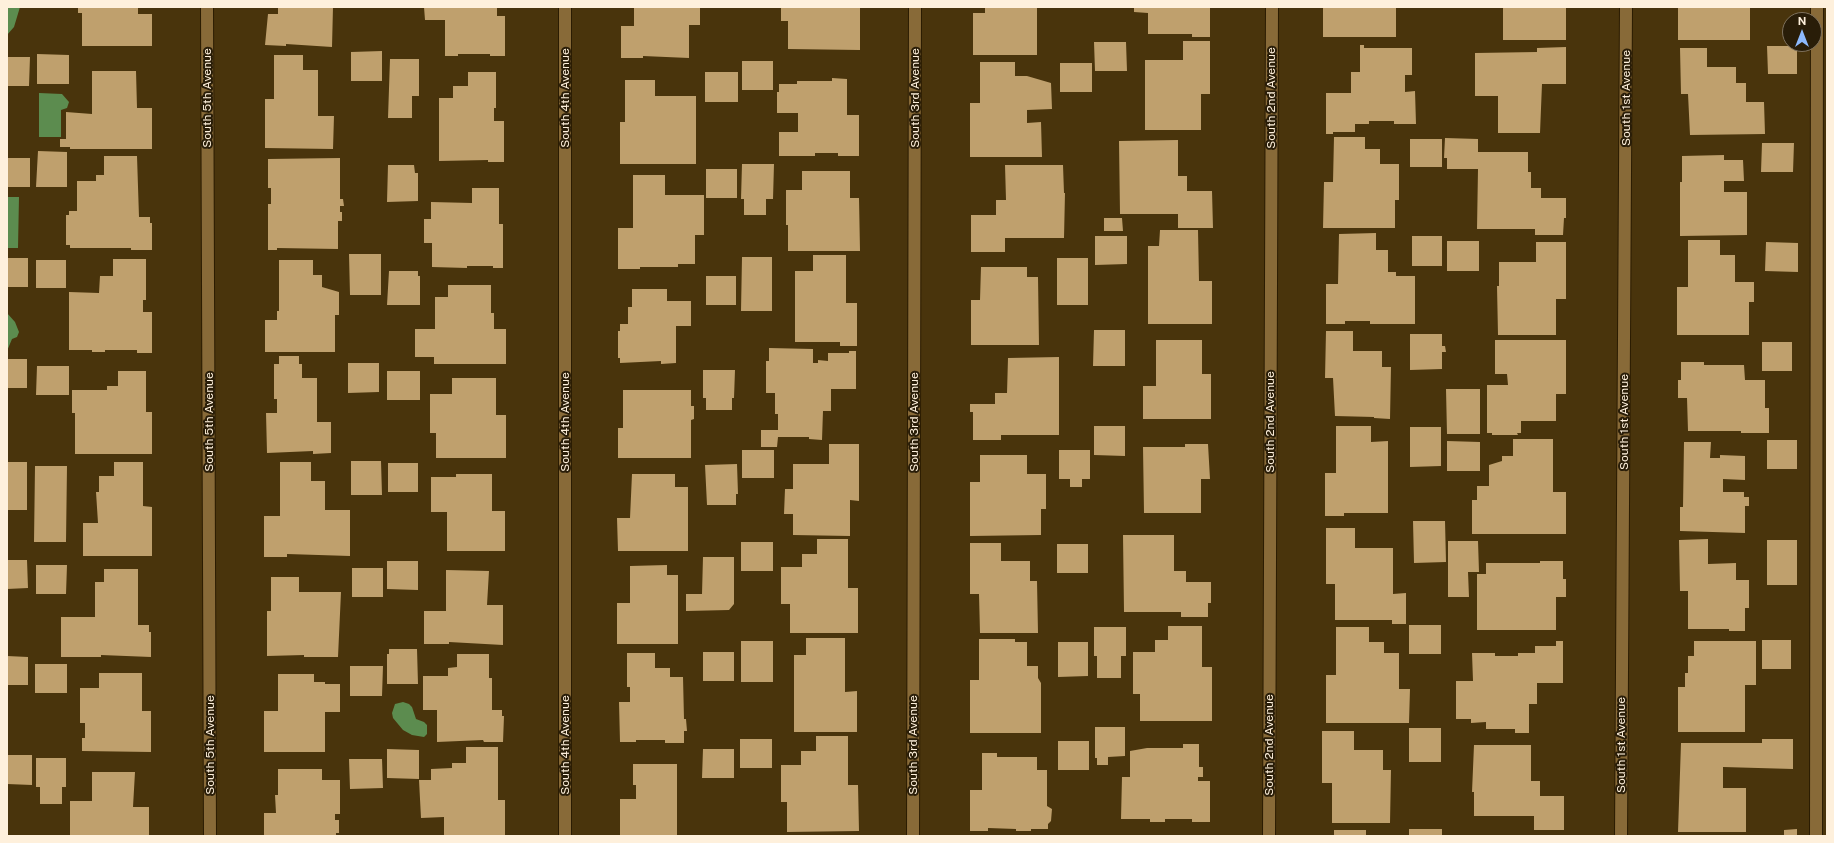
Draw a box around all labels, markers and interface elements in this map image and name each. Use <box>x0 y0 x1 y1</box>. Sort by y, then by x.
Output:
north arrow <box>1782 12 1822 52</box>
text: N <box>1798 15 1806 27</box>
street label: South 2nd Avenue <box>1264 47 1278 149</box>
street label: South 5th Avenue <box>200 48 214 148</box>
street label: South 4th Avenue <box>558 48 572 148</box>
street label: South 3rd Avenue <box>908 48 922 148</box>
street label: South 1st Avenue <box>1619 50 1633 146</box>
street label: South 2nd Avenue <box>1263 371 1277 473</box>
street label: South 5th Avenue <box>202 372 216 472</box>
street label: South 4th Avenue <box>558 372 572 472</box>
street label: South 3rd Avenue <box>907 372 921 472</box>
street label: South 1st Avenue <box>1617 374 1631 470</box>
street label: South 2nd Avenue <box>1262 694 1276 796</box>
street label: South 5th Avenue <box>203 695 217 795</box>
street label: South 4th Avenue <box>558 695 572 795</box>
street label: South 3rd Avenue <box>906 695 920 795</box>
street label: South 1st Avenue <box>1614 697 1628 793</box>

